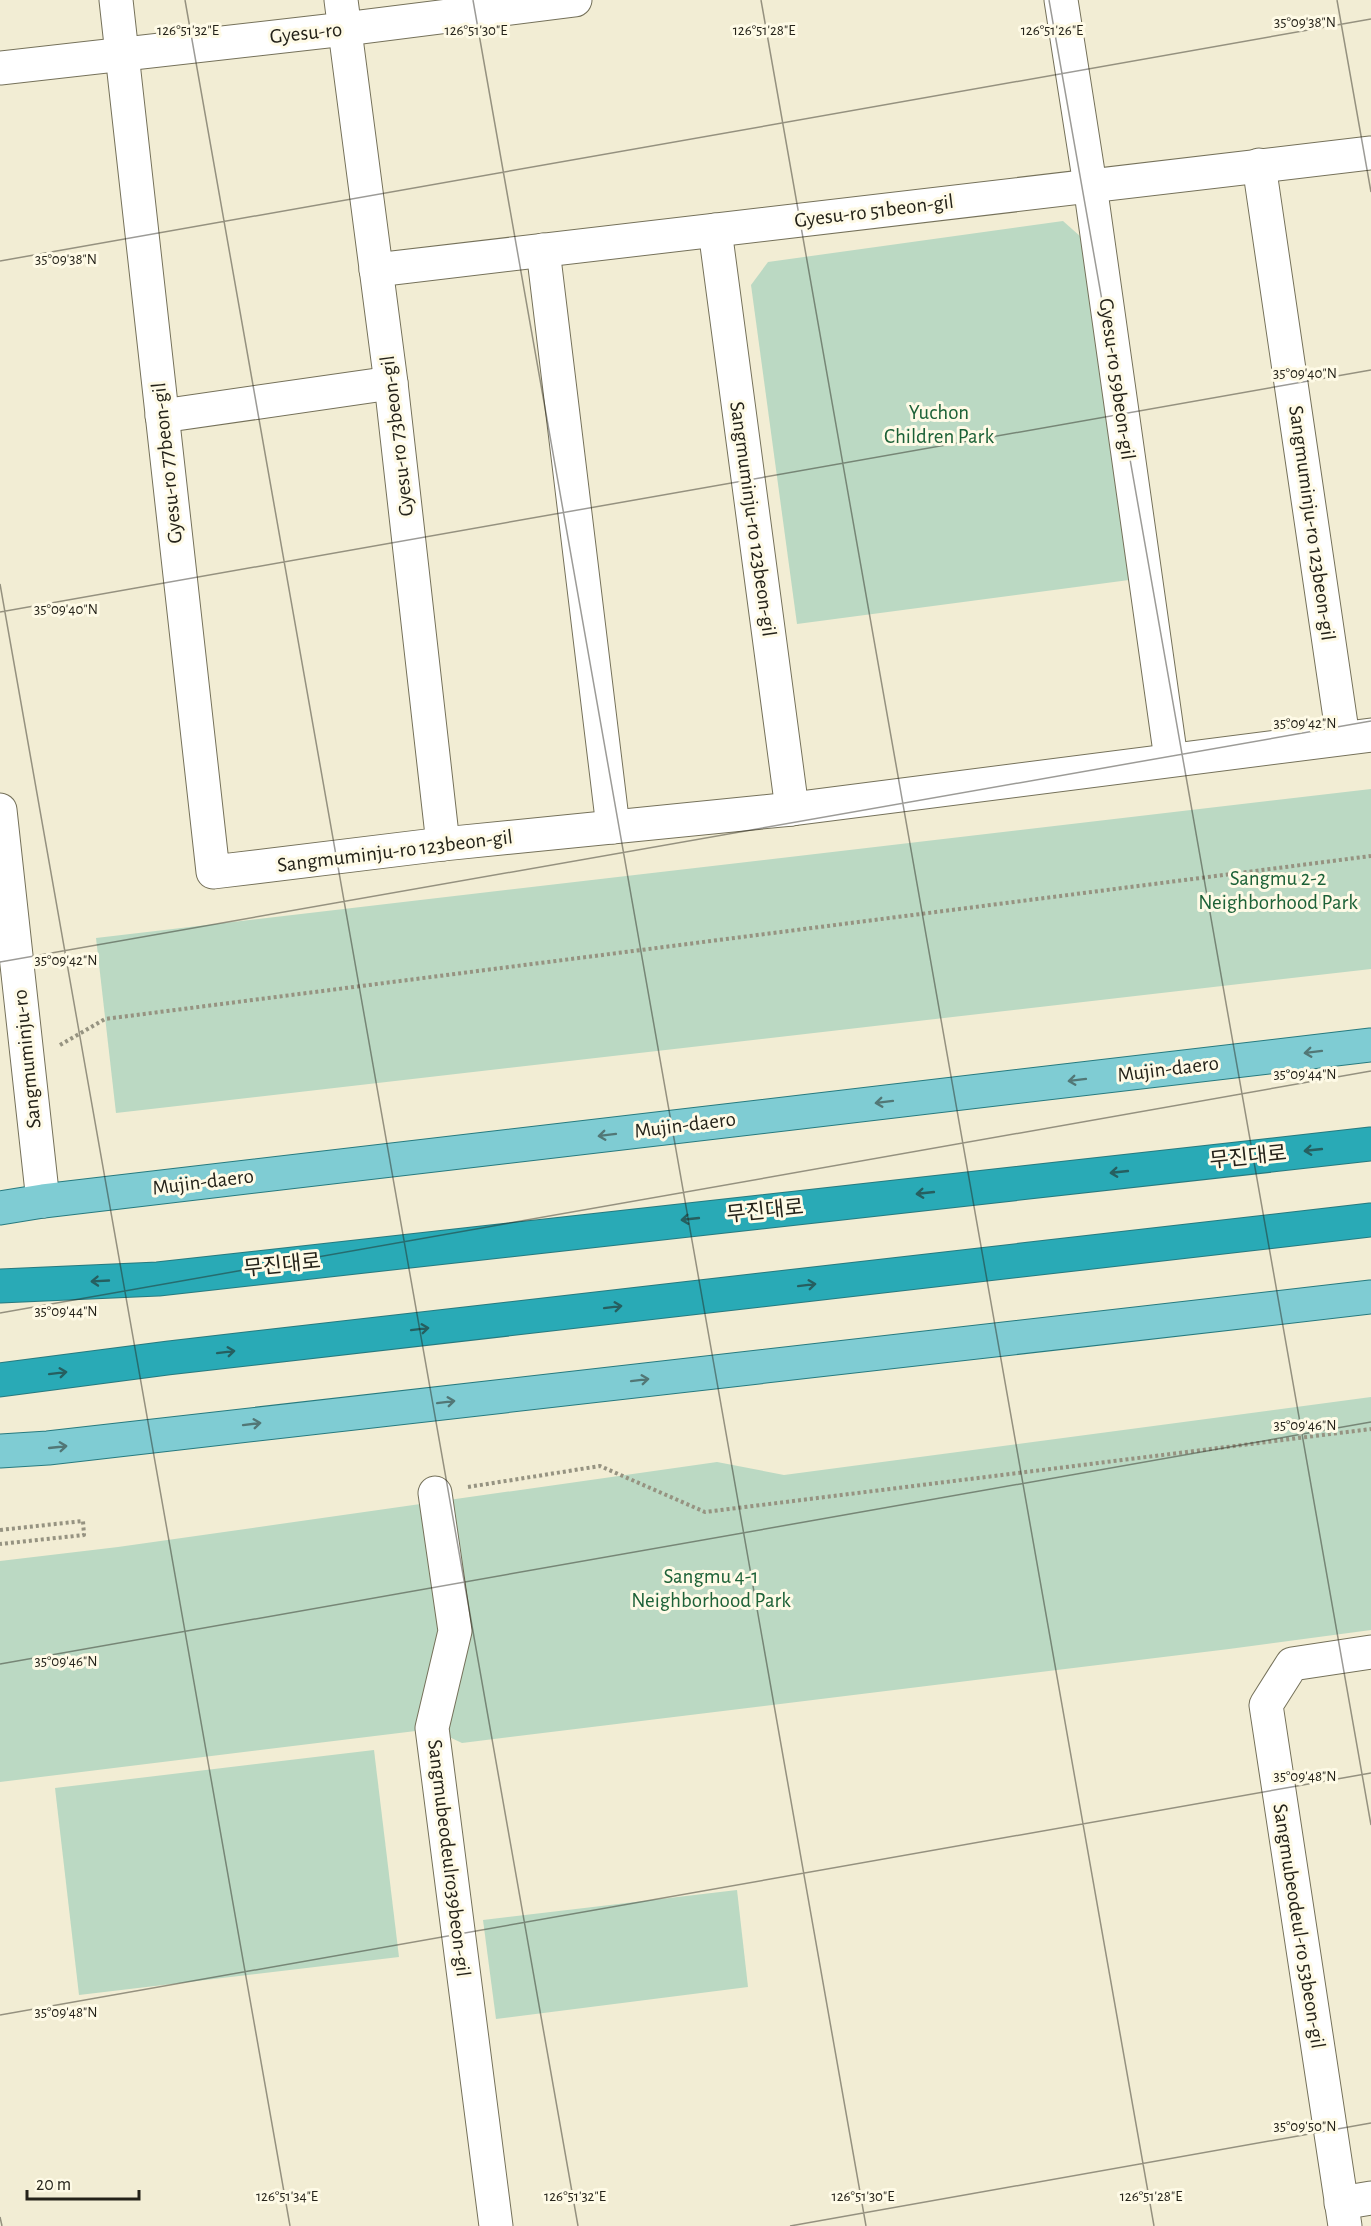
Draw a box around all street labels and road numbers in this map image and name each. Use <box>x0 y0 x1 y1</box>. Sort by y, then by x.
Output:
street label: Gyesu-ro <box>269 19 343 47</box>
street label: Gyesu-ro 51beon-gil <box>793 191 955 231</box>
street label: Gyesu-ro 59beon-gil <box>1095 297 1139 461</box>
street label: Gyesu-ro 73beon-gil <box>377 354 417 518</box>
street label: Gyesu-ro 77beon-gil <box>148 381 186 545</box>
street label: Sangmuminju-ro 123beon-gil <box>726 400 780 638</box>
street label: Sangmuminju-ro 123beon-gil <box>1285 404 1339 642</box>
street label: Sangmuminju-ro 123beon-gil <box>276 826 514 876</box>
street label: Sangmuminju-ro <box>9 988 45 1130</box>
street label: Mujin-daero <box>1116 1052 1220 1086</box>
street label: Mujin-daero <box>633 1108 737 1142</box>
street label: 무진대로 <box>1208 1142 1288 1171</box>
street label: Mujin-daero <box>151 1165 255 1199</box>
street label: 무진대로 <box>725 1196 805 1225</box>
street label: 무진대로 <box>242 1250 322 1279</box>
street label: Sangmubeodeulro39beon-gil <box>424 1738 474 1978</box>
street label: Sangmubeodeul-ro 53beon-gil <box>1269 1802 1329 2050</box>

